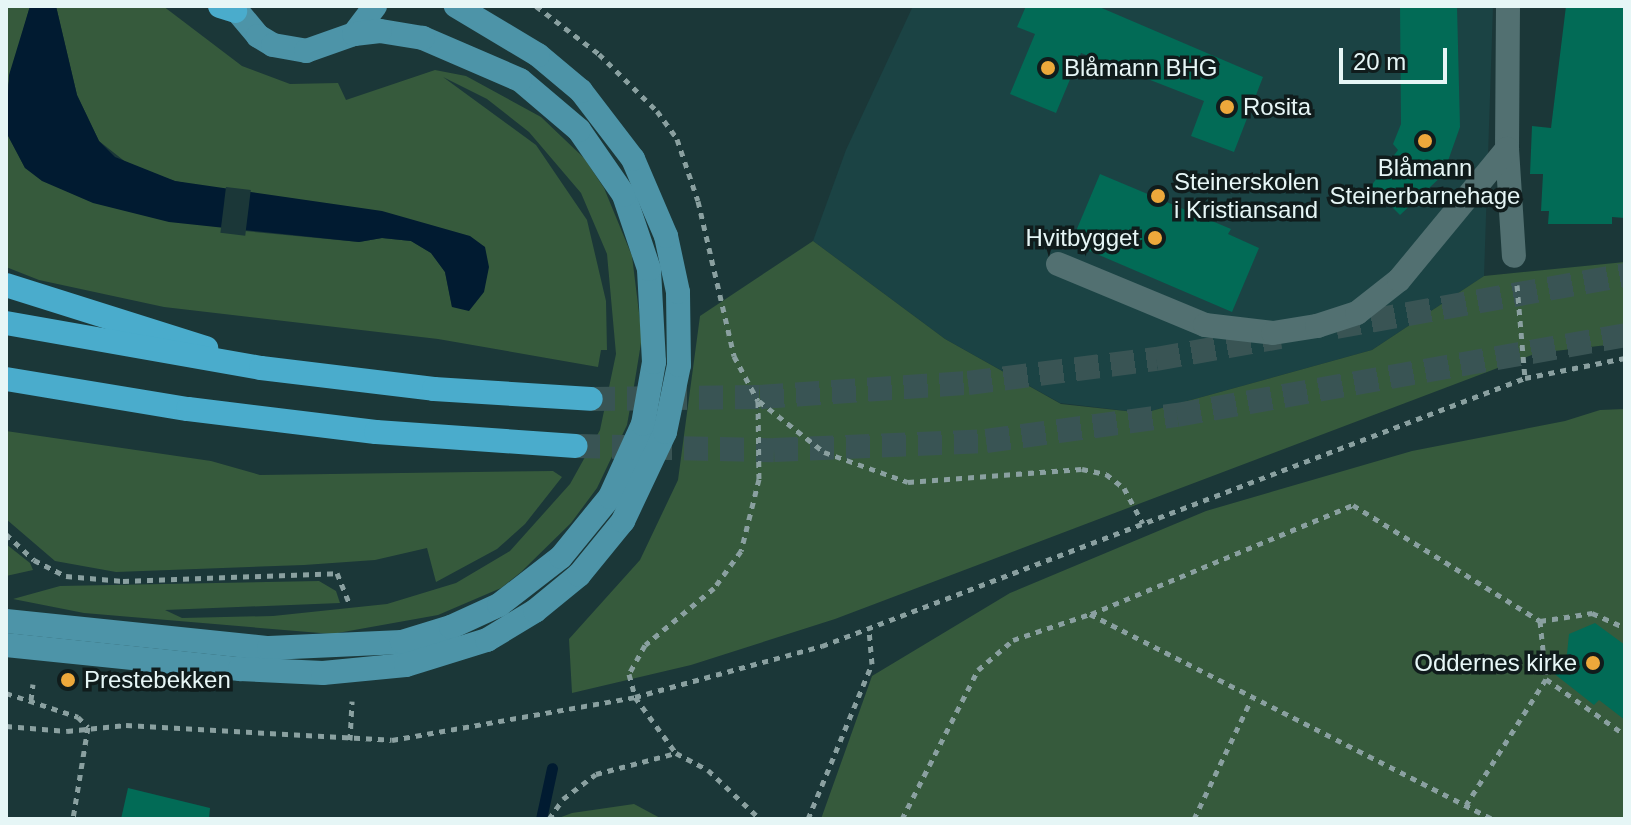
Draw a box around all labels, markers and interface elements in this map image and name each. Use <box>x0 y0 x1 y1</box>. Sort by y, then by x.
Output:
scale bar <box>1343 32 1451 82</box>
text: 20 m <box>1353 48 1406 75</box>
place label: Blåmann BHG <box>1064 54 1217 82</box>
marker: Blåmann BHG <box>1039 59 1057 77</box>
place label: Rosita <box>1243 93 1311 121</box>
marker: Rosita <box>1218 98 1236 116</box>
marker: Blåmann Steinerbarnehage <box>1416 132 1434 150</box>
place label: Blåmann Steinerbarnehage <box>1330 154 1520 210</box>
place label: Steinerskolen i Kristiansand <box>1174 168 1319 224</box>
marker: Steinerskolen i Kristiansand <box>1149 187 1167 205</box>
place label: Hvitbygget <box>1026 224 1139 252</box>
marker: Hvitbygget <box>1146 229 1164 247</box>
place label: Oddernes kirke <box>1414 649 1577 677</box>
marker: Oddernes kirke <box>1584 654 1602 672</box>
place label: Prestebekken <box>84 666 231 694</box>
marker: Prestebekken <box>59 671 77 689</box>

